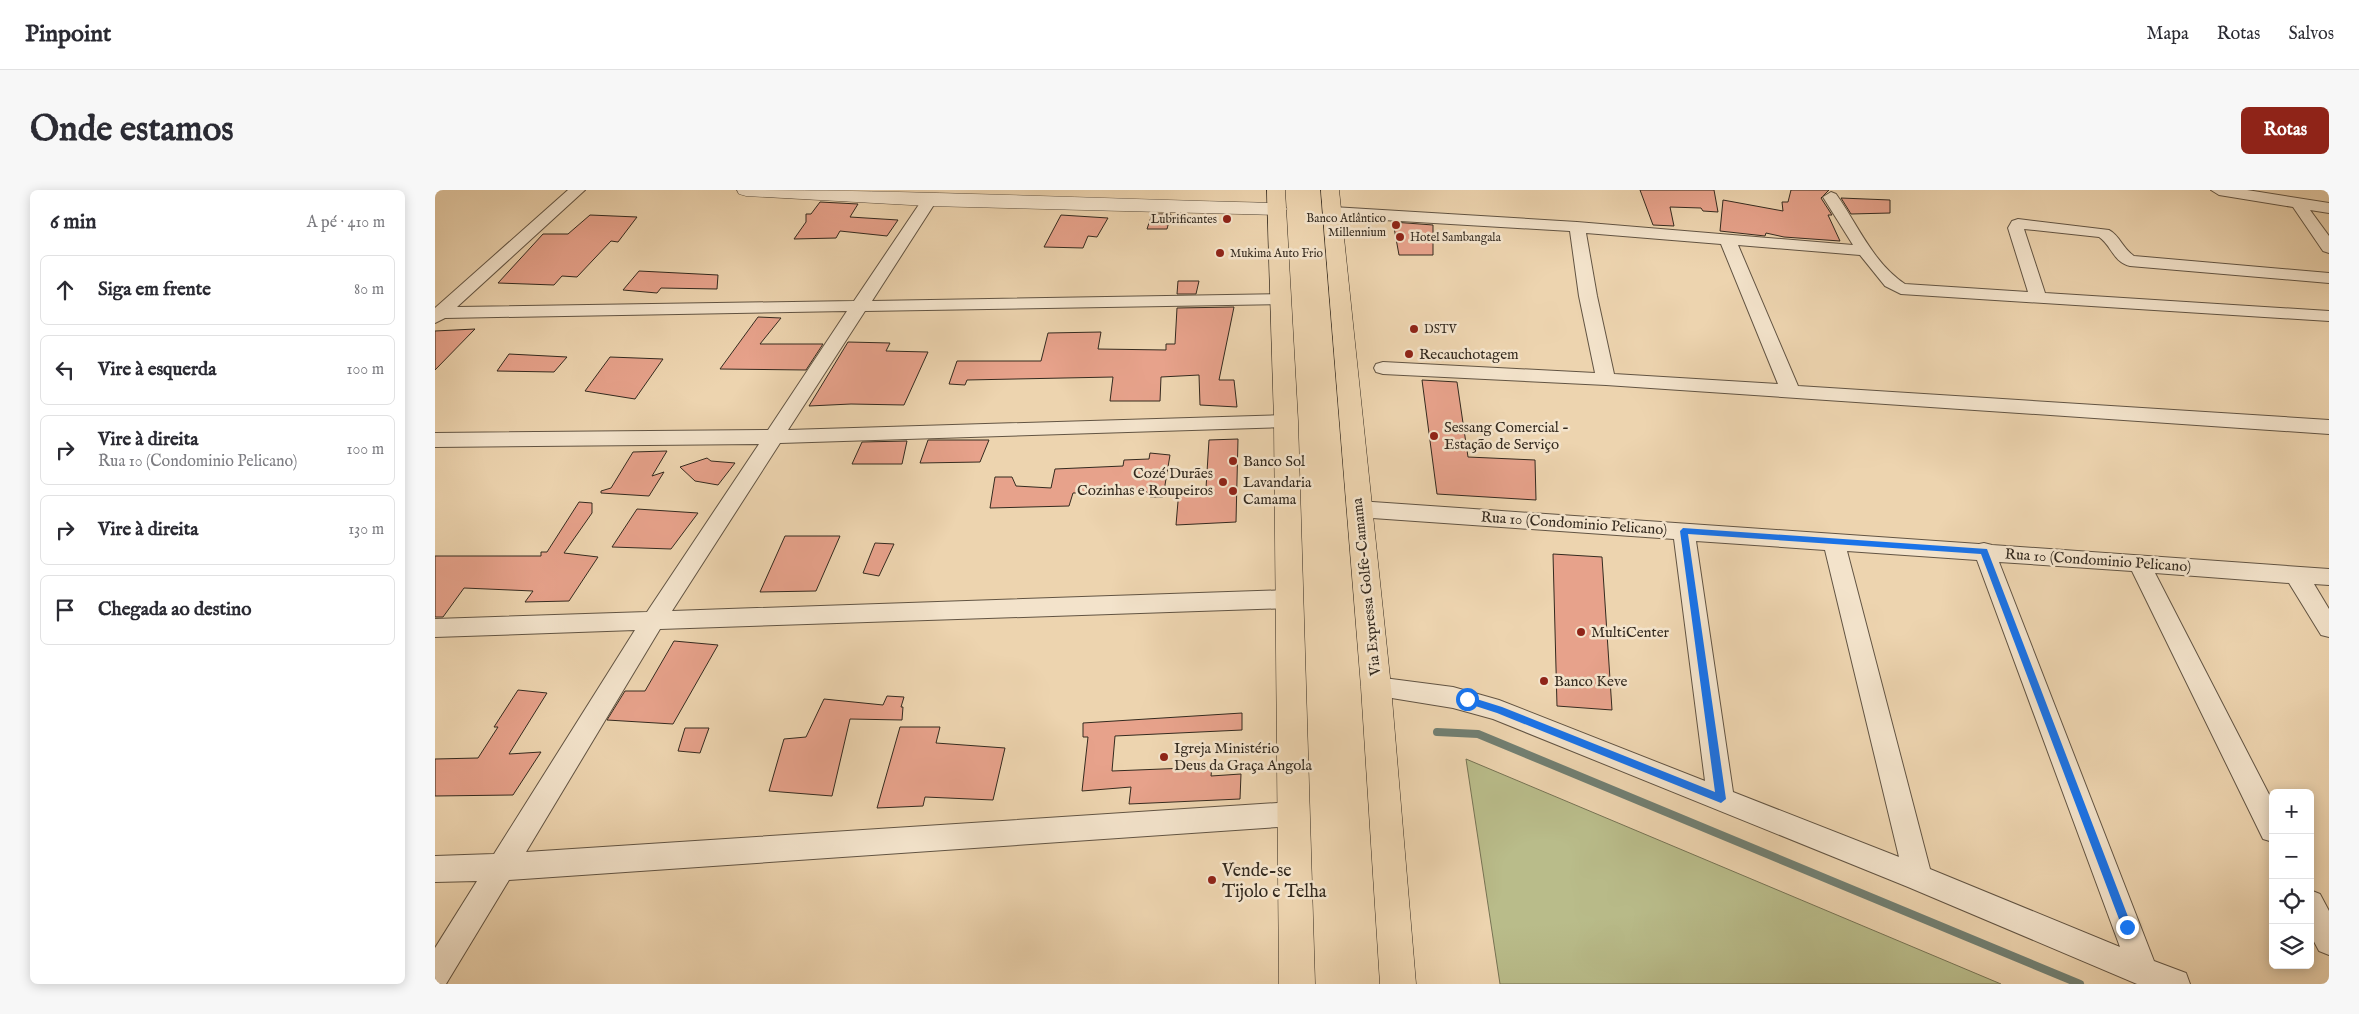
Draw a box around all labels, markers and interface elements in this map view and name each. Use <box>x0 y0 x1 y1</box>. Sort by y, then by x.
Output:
text: Pinpoint <box>25 19 111 50</box>
text: Mapa <box>2147 23 2189 46</box>
text: Rotas <box>2217 23 2260 46</box>
text: Salvos <box>2288 23 2334 46</box>
button: Rotas <box>2241 107 2329 154</box>
text: Onde estamos <box>30 108 234 153</box>
text: 6 min <box>50 209 96 236</box>
place label: Banco Atlântico Millennium <box>1306 211 1387 240</box>
place label: Lubrificantes <box>1151 212 1217 227</box>
text: A pé · 410 m <box>307 213 385 233</box>
marker: Lubrificantes <box>1221 213 1233 225</box>
marker: Banco Atlântico Millennium <box>1390 219 1402 231</box>
place label: Hotel Sambangala <box>1410 230 1502 245</box>
marker: Hotel Sambangala <box>1394 231 1406 243</box>
place label: Mukima Auto Frio <box>1230 246 1324 261</box>
marker: Mukima Auto Frio <box>1214 247 1226 259</box>
icon: ahead <box>51 276 79 304</box>
text: Siga em frente <box>98 278 211 302</box>
text: 80 m <box>354 280 384 300</box>
place label: DSTV <box>1424 322 1458 337</box>
marker: DSTV <box>1408 323 1420 335</box>
place label: Recauchotagem <box>1419 345 1519 364</box>
marker: Recauchotagem <box>1403 348 1415 360</box>
icon: left <box>51 356 79 384</box>
text: Vire à esquerda <box>98 358 216 382</box>
text: 100 m <box>347 360 384 380</box>
place label: Sessang Comercial - Estação de Serviço <box>1444 418 1569 454</box>
text: Vire à direita <box>98 428 198 452</box>
marker: Sessang Comercial - Estação de Serviço <box>1428 430 1440 442</box>
icon: right <box>51 436 79 464</box>
text: 100 m <box>347 440 384 460</box>
text: Rua 10 (Condominio Pelicano) <box>98 452 297 472</box>
place label: Banco Sol <box>1243 452 1306 471</box>
marker: Banco Sol <box>1227 455 1239 467</box>
place label: Cozé Durães Cozinhas e Roupeiros <box>1077 464 1213 500</box>
place label: Lavandaria Camama <box>1243 473 1312 509</box>
marker: Cozé Durães Cozinhas e Roupeiros <box>1217 476 1229 488</box>
marker: Lavandaria Camama <box>1227 485 1239 497</box>
street label: Via Expressa Golfe-Camama <box>1348 497 1385 678</box>
street label: Rua 10 (Condominio Pelicano) <box>1480 508 1668 540</box>
icon: right <box>51 516 79 544</box>
text: Vire à direita <box>98 518 198 542</box>
text: 130 m <box>348 520 384 540</box>
street label: Rua 10 (Condominio Pelicano) <box>2004 545 2192 577</box>
icon: arrive <box>51 596 79 624</box>
text: Chegada ao destino <box>98 598 251 622</box>
place label: MultiCenter <box>1591 623 1670 642</box>
marker: MultiCenter <box>1575 626 1587 638</box>
place label: Banco Keve <box>1554 672 1628 691</box>
marker: Banco Keve <box>1538 675 1550 687</box>
route start <box>1456 688 1479 711</box>
place label: Igreja Ministério Deus da Graça Angola <box>1174 739 1312 775</box>
marker: Igreja Ministério Deus da Graça Angola <box>1158 751 1170 763</box>
map controls <box>2269 789 2314 969</box>
button: + <box>2269 789 2314 834</box>
button: − <box>2269 834 2314 879</box>
place label: Vende-se Tijolo e Telha <box>1221 860 1327 904</box>
marker: Vende-se Tijolo e Telha <box>1206 874 1218 886</box>
button: locate <box>2269 879 2314 924</box>
route end <box>2116 916 2139 939</box>
button: layers <box>2269 924 2314 969</box>

